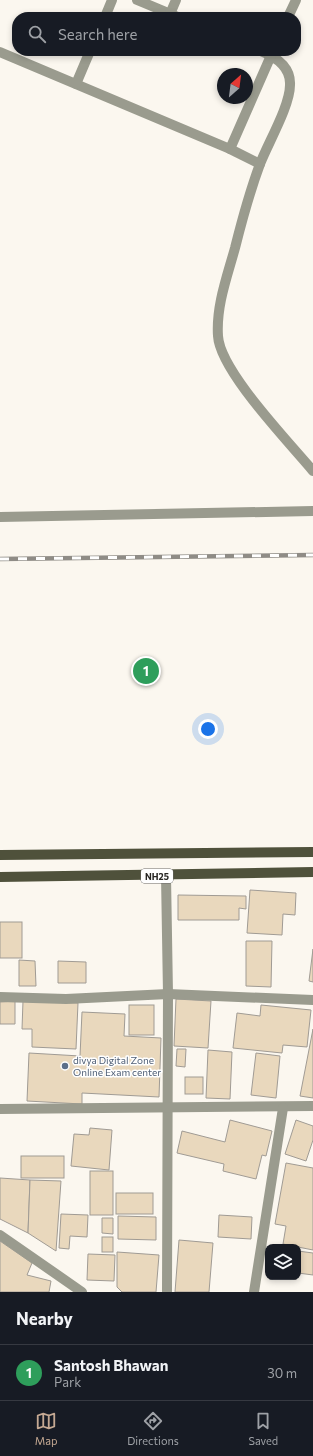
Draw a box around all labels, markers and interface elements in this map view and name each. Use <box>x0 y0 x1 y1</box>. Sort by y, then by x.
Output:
search box <box>12 12 301 56</box>
icon: search <box>26 23 48 45</box>
text: Search here <box>58 25 137 43</box>
north arrow <box>217 68 253 104</box>
pin: 1 <box>133 656 159 686</box>
your location <box>198 719 218 739</box>
road number: NH25 <box>141 869 173 883</box>
place label: divya Digital Zone Online Exam center <box>73 1054 161 1078</box>
marker: divya Digital Zone Online Exam center <box>60 1061 70 1071</box>
map controls <box>265 1244 301 1280</box>
button: layers <box>265 1244 301 1280</box>
text: Nearby <box>16 1308 73 1329</box>
text: Santosh Bhawan <box>54 1356 168 1374</box>
text: 1 <box>26 1365 32 1381</box>
text: 30 m <box>267 1365 297 1381</box>
text: Park <box>54 1374 81 1390</box>
tab: Map <box>35 1410 58 1447</box>
tab: Directions <box>127 1410 179 1447</box>
tab: Saved <box>248 1410 278 1447</box>

